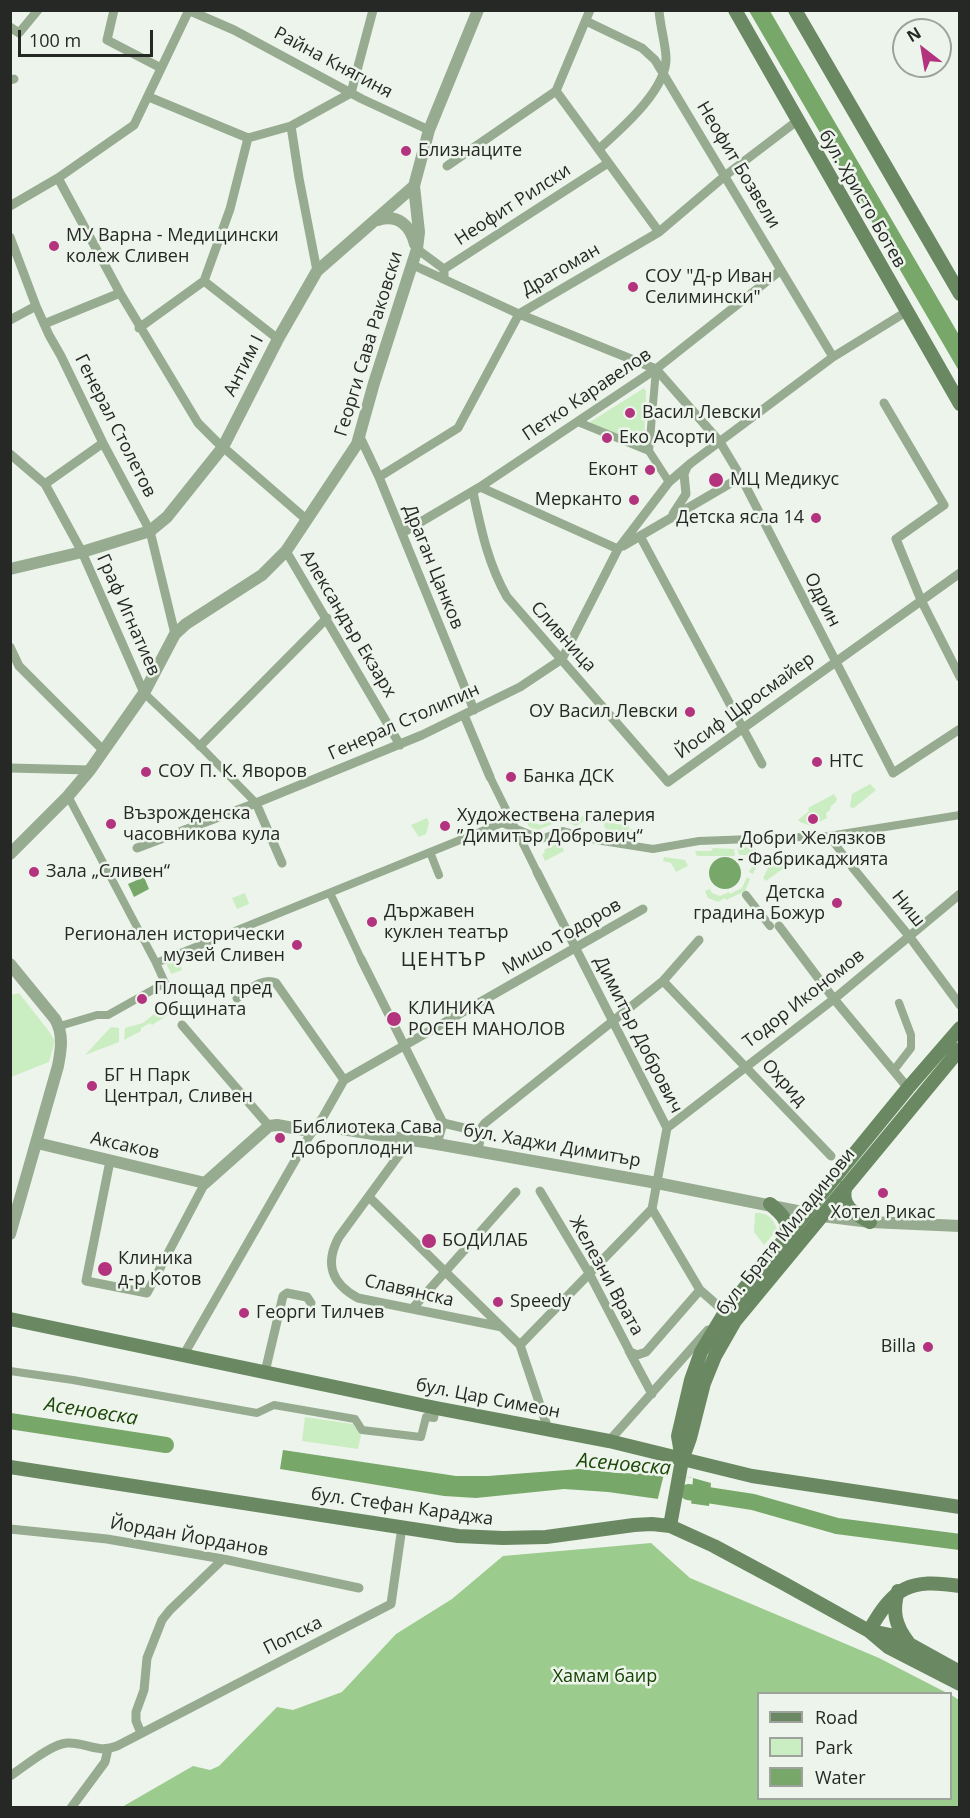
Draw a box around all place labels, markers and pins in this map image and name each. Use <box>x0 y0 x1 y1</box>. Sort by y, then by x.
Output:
place label: Близнаците <box>418 140 522 162</box>
marker: Близнаците <box>399 144 413 158</box>
place label: МУ Варна - Медицински колеж Сливен <box>66 225 279 268</box>
marker: МУ Варна - Медицински колеж Сливен <box>47 239 61 253</box>
place label: СОУ "Д-р Иван Селимински" <box>645 266 773 308</box>
marker: СОУ "Д-р Иван Селимински" <box>626 280 640 294</box>
place label: Васил Левски <box>642 402 761 424</box>
marker: Васил Левски <box>623 406 637 420</box>
place label: Еко Асорти <box>619 427 716 449</box>
marker: Еко Асорти <box>600 431 614 445</box>
place label: Еконт <box>588 459 638 481</box>
marker: Еконт <box>643 463 657 477</box>
place label: МЦ Медикус <box>730 469 839 491</box>
marker: МЦ Медикус <box>707 471 725 489</box>
place label: Мерканто <box>535 489 622 511</box>
marker: Мерканто <box>627 493 641 507</box>
place label: Детска ясла 14 <box>676 507 804 529</box>
marker: Детска ясла 14 <box>809 511 823 525</box>
place label: ОУ Васил Левски <box>529 701 678 723</box>
marker: ОУ Васил Левски <box>683 705 697 719</box>
place label: НТС <box>829 751 864 773</box>
marker: НТС <box>810 755 824 769</box>
place label: СОУ П. К. Яворов <box>158 761 307 783</box>
marker: СОУ П. К. Яворов <box>139 765 153 779</box>
place label: Банка ДСК <box>523 766 614 788</box>
marker: Банка ДСК <box>504 770 518 784</box>
place label: Възрожденска часовникова кула <box>123 803 280 846</box>
place label: Художествена галерия ”Димитър Добрович“ <box>457 805 655 848</box>
marker: Добри Желязков - Фабрикаджията <box>806 812 820 826</box>
marker: Възрожденска часовникова кула <box>104 817 118 831</box>
marker: Художествена галерия ”Димитър Добрович“ <box>438 819 452 833</box>
place label: Добри Желязков - Фабрикаджията <box>738 828 888 870</box>
place label: Зала „Сливен“ <box>46 861 170 883</box>
marker: Зала „Сливен“ <box>27 865 41 879</box>
place label: Детска градина Божур <box>693 882 825 924</box>
marker: Детска градина Божур <box>830 896 844 910</box>
place label: Държавен куклен театър <box>384 901 509 944</box>
marker: Държавен куклен театър <box>365 915 379 929</box>
place label: Регионален исторически музей Сливен <box>64 924 285 966</box>
marker: Регионален исторически музей Сливен <box>290 938 304 952</box>
place label: Площад пред Общината <box>154 978 272 1020</box>
marker: Площад пред Общината <box>135 992 149 1006</box>
place label: КЛИНИКА РОСЕН МАНОЛОВ <box>408 998 565 1040</box>
marker: КЛИНИКА РОСЕН МАНОЛОВ <box>385 1010 403 1028</box>
place label: БГ H Парк Централ, Сливен <box>104 1065 253 1108</box>
marker: БГ H Парк Централ, Сливен <box>85 1079 99 1093</box>
place label: Библиотека Сава Доброплодни <box>292 1117 442 1160</box>
marker: Библиотека Сава Доброплодни <box>273 1131 287 1145</box>
marker: Хотел Рикас <box>876 1186 890 1200</box>
place label: Хотел Рикас <box>831 1202 935 1224</box>
place label: БОДИЛАБ <box>442 1230 528 1252</box>
marker: БОДИЛАБ <box>420 1232 438 1250</box>
place label: Клиника д-р Котов <box>118 1248 201 1290</box>
marker: Клиника д-р Котов <box>96 1260 114 1278</box>
place label: Speedy <box>510 1291 571 1313</box>
marker: Speedy <box>491 1295 505 1309</box>
place label: Георги Тилчев <box>256 1302 384 1324</box>
marker: Георги Тилчев <box>237 1306 251 1320</box>
place label: Billa <box>881 1336 916 1358</box>
marker: Billa <box>921 1340 935 1354</box>

